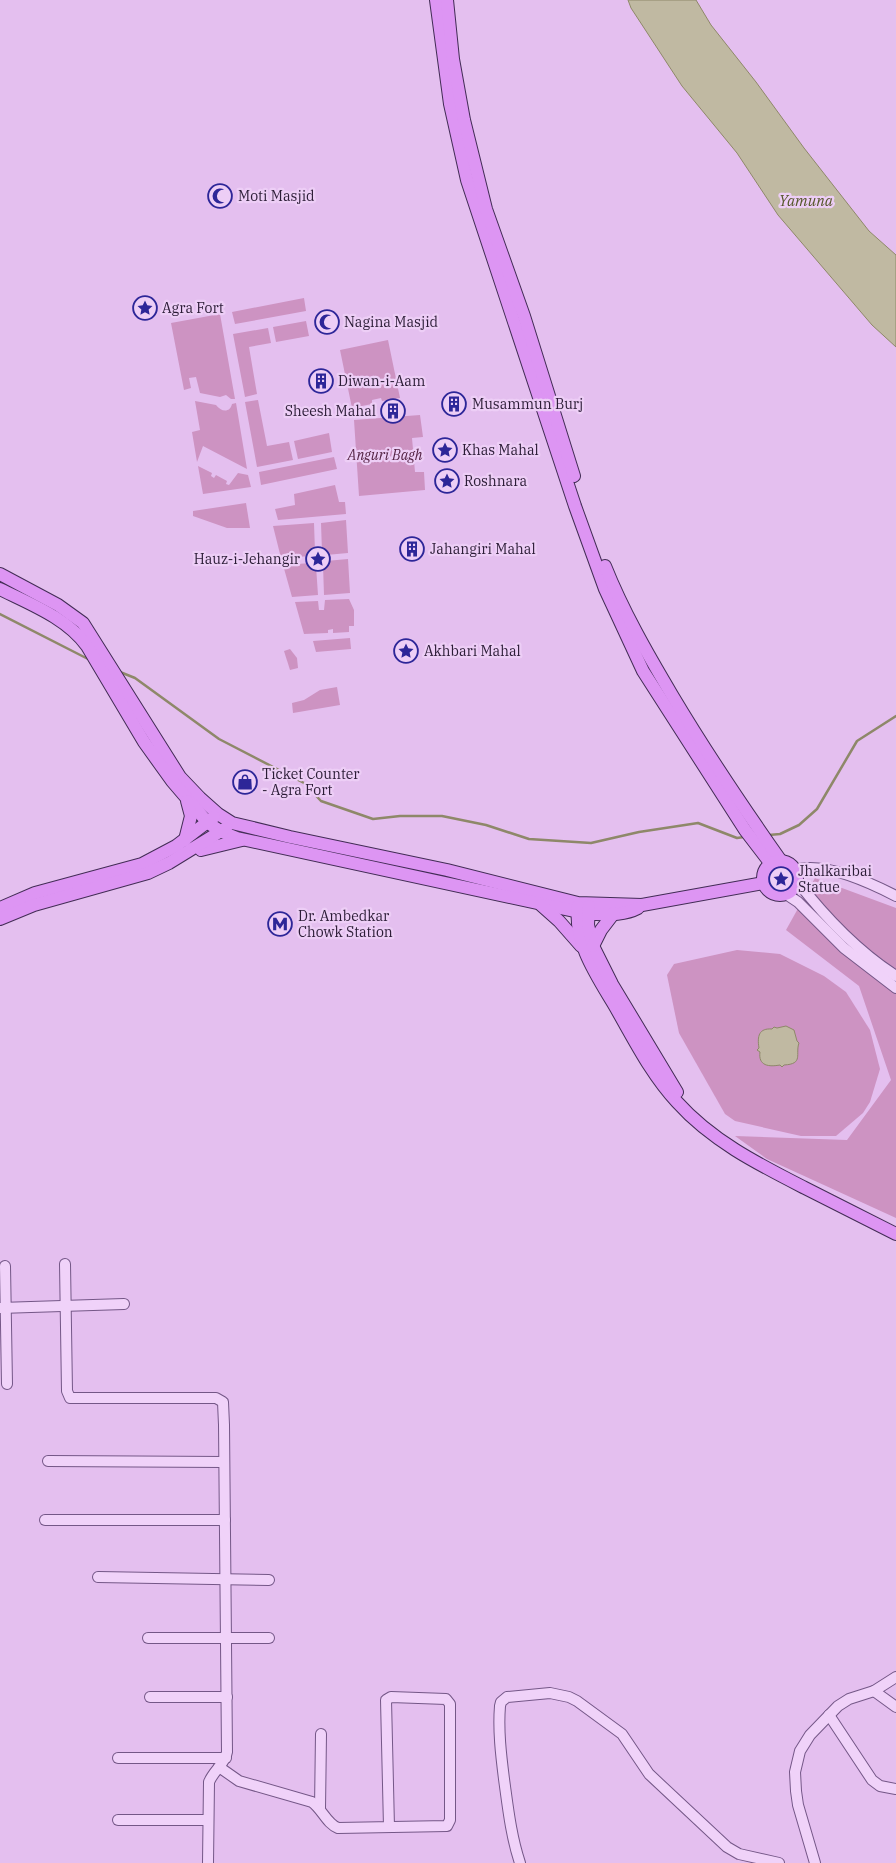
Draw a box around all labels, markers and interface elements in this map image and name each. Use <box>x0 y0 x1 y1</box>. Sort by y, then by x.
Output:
mosque icon: Moti Masjid <box>207 183 233 209</box>
place label: Moti Masjid <box>238 187 315 205</box>
water label: Yamuna <box>779 191 834 210</box>
place icon: Agra Fort <box>132 295 158 321</box>
place label: Agra Fort <box>162 299 224 317</box>
mosque icon: Nagina Masjid <box>314 309 340 335</box>
place label: Nagina Masjid <box>344 313 439 331</box>
building icon: Diwan-i-Aam <box>308 368 334 394</box>
place label: Diwan-i-Aam <box>338 372 425 390</box>
building icon: Musammun Burj <box>441 391 467 417</box>
place label: Musammun Burj <box>472 395 583 413</box>
building icon: Sheesh Mahal <box>380 398 406 424</box>
place label: Sheesh Mahal <box>285 402 376 420</box>
place icon: Khas Mahal <box>432 437 458 463</box>
place label: Khas Mahal <box>462 441 539 459</box>
park label: Anguri Bagh <box>346 446 423 464</box>
place icon: Roshnara <box>434 468 460 494</box>
place label: Roshnara <box>464 472 527 490</box>
building icon: Jahangiri Mahal <box>399 536 425 562</box>
place label: Jahangiri Mahal <box>430 540 536 558</box>
place icon: Hauz-i-Jehangir <box>305 546 331 572</box>
place label: Hauz-i-Jehangir <box>194 550 301 568</box>
place icon: Akhbari Mahal <box>393 638 419 664</box>
place label: Akhbari Mahal <box>424 642 521 660</box>
place label: Ticket Counter - Agra Fort <box>262 765 360 799</box>
shop icon: Ticket Counter - Agra Fort <box>232 769 258 795</box>
place label: Jhalkaribai Statue <box>798 862 872 896</box>
place icon: Jhalkaribai Statue <box>768 866 794 892</box>
place label: Dr. Ambedkar Chowk Station <box>298 907 393 941</box>
metro station icon: Dr. Ambedkar Chowk Station <box>267 911 293 937</box>

